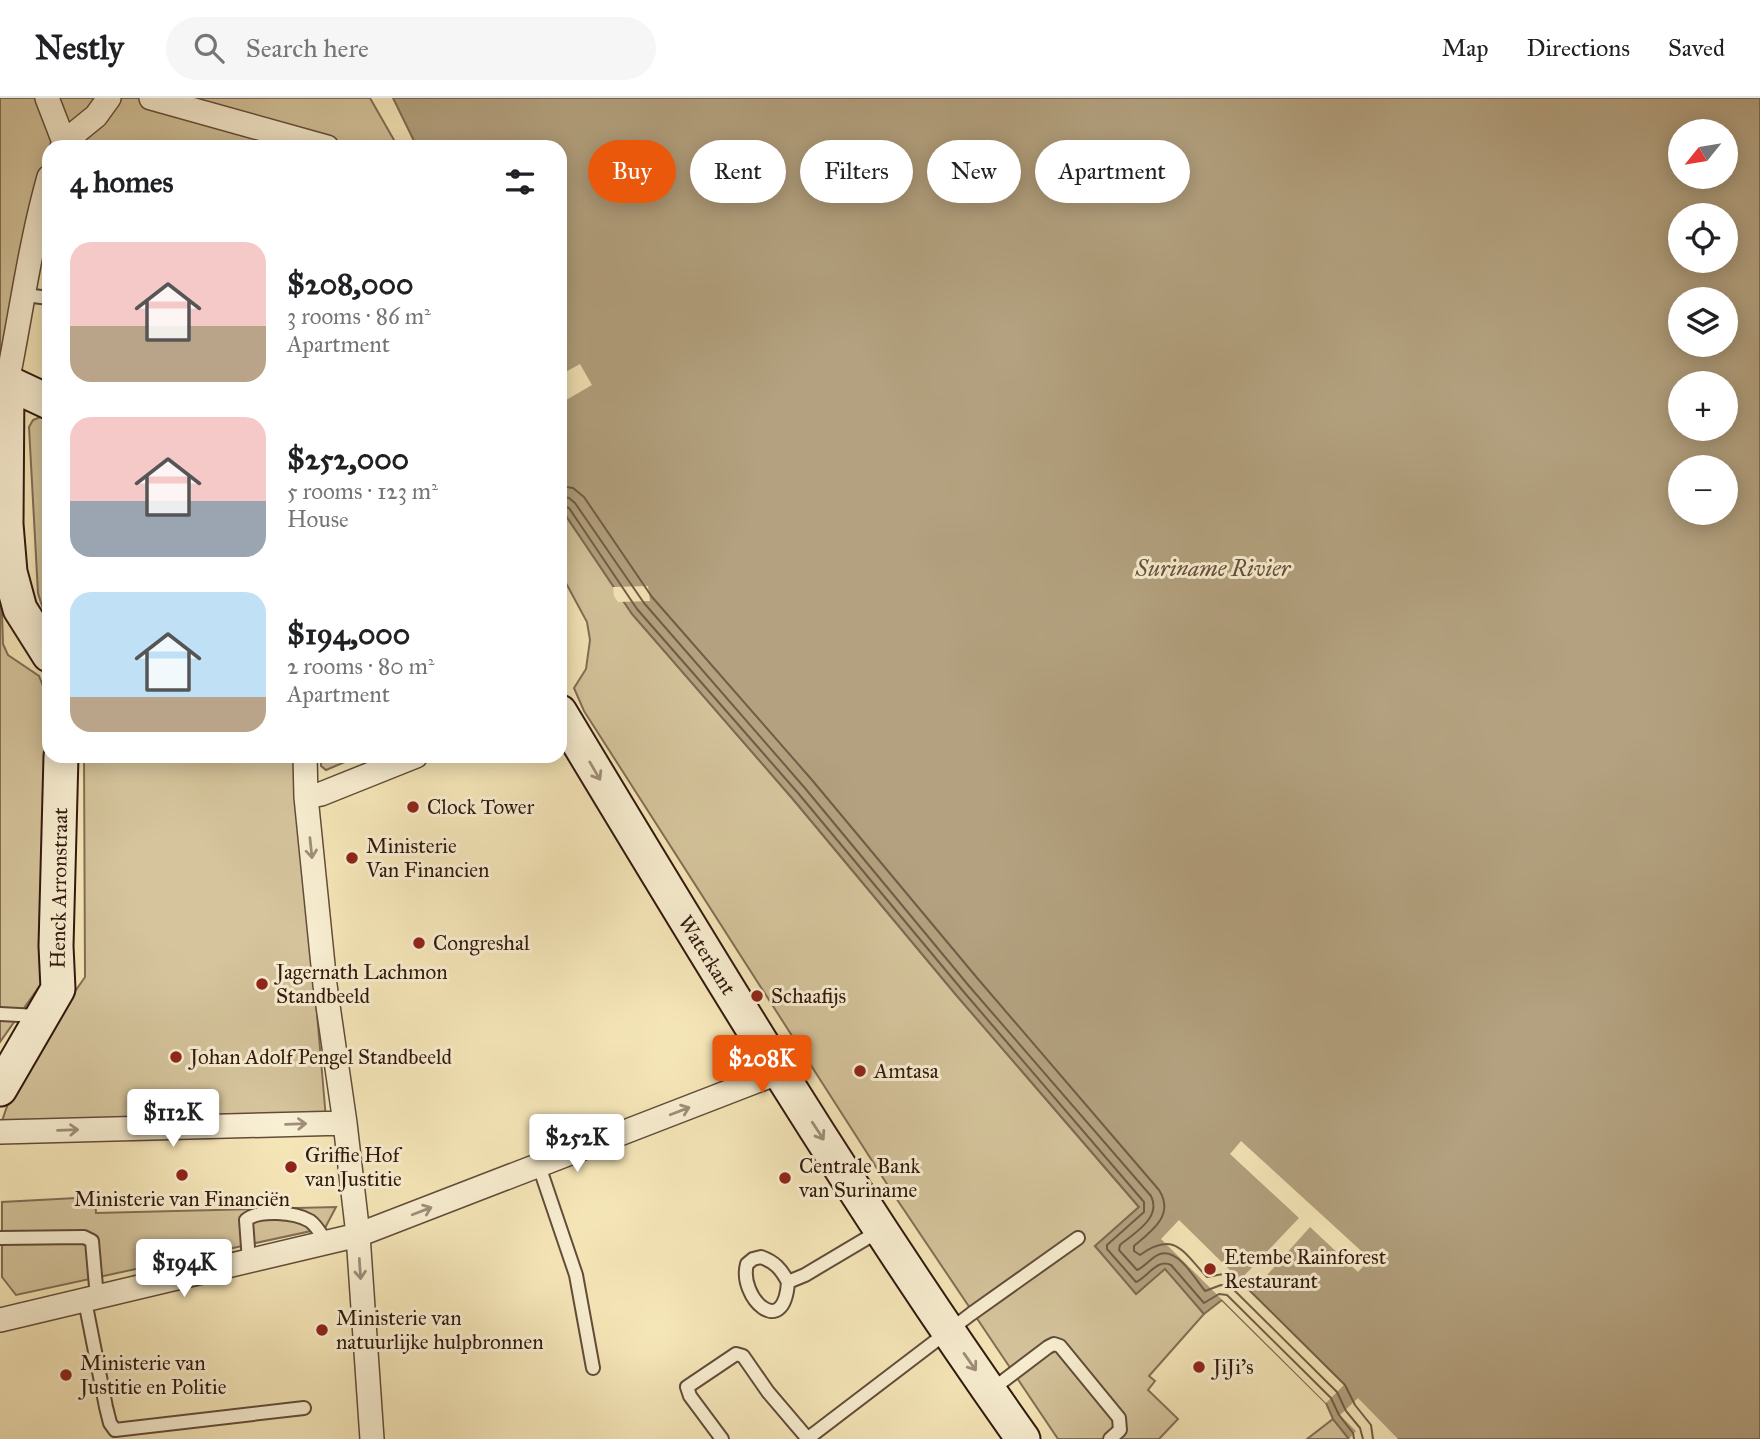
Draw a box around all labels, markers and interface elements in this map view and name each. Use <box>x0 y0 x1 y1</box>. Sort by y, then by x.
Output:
search box <box>166 17 656 80</box>
text: Nestly <box>35 28 124 68</box>
icon: search <box>190 29 228 67</box>
text: Search here <box>246 32 369 64</box>
text: Map <box>1442 33 1489 63</box>
text: Directions <box>1527 33 1630 63</box>
text: Saved <box>1668 33 1725 63</box>
north arrow <box>1668 119 1738 189</box>
map controls <box>1668 119 1738 525</box>
chip: Buy <box>588 140 676 203</box>
chip: Rent <box>690 140 786 203</box>
chip: Filters <box>800 140 913 203</box>
chip: New <box>927 140 1021 203</box>
chip: Apartment <box>1035 140 1190 203</box>
icon: filters <box>501 163 539 201</box>
text: 4 homes <box>70 164 174 200</box>
button: locate <box>1668 203 1738 273</box>
text: $208,000 <box>287 266 413 302</box>
icon: home <box>126 270 210 354</box>
button: layers <box>1668 287 1738 357</box>
text: 3 rooms · 86 m² <box>287 302 431 330</box>
text: Apartment <box>287 330 390 358</box>
button: + <box>1668 371 1738 441</box>
text: $252,000 <box>287 441 409 477</box>
icon: home <box>126 445 210 529</box>
button: − <box>1668 455 1738 525</box>
text: 5 rooms · 123 m² <box>287 477 438 505</box>
text: House <box>287 505 349 533</box>
water label: Suriname Rivier <box>1135 554 1292 582</box>
text: $194,000 <box>287 616 410 652</box>
icon: home <box>126 620 210 704</box>
text: 2 rooms · 80 m² <box>287 652 434 680</box>
text: Apartment <box>287 680 390 708</box>
one-way arrow <box>588 761 602 781</box>
place label: Clock Tower <box>427 794 534 820</box>
marker: Clock Tower <box>405 799 421 815</box>
street label: Henck Arronstraat <box>45 807 73 969</box>
place label: Ministerie Van Financien <box>365 833 489 883</box>
one-way arrow <box>305 837 318 859</box>
marker: Ministerie Van Financien <box>344 850 360 866</box>
street label: Waterkant <box>672 910 742 1000</box>
place label: Congreshal <box>433 930 530 956</box>
marker: Congreshal <box>411 935 427 951</box>
place label: Jagernath Lachmon Standbeeld <box>274 959 448 1009</box>
marker: Jagernath Lachmon Standbeeld <box>254 976 270 992</box>
place label: Schaafijs <box>771 983 846 1009</box>
marker: Schaafijs <box>749 988 765 1004</box>
pin: $208K <box>713 1035 811 1095</box>
place label: Johan Adolf Pengel Standbeeld <box>188 1044 453 1070</box>
text: $208K <box>728 1044 796 1072</box>
marker: Johan Adolf Pengel Standbeeld <box>168 1049 184 1065</box>
place label: Amtasa <box>873 1058 939 1084</box>
marker: Amtasa <box>852 1063 868 1079</box>
pin: $112K <box>124 1090 222 1149</box>
text: $112K <box>143 1098 203 1126</box>
one-way arrow <box>668 1104 690 1117</box>
pin: $252K <box>528 1114 626 1174</box>
one-way arrow <box>284 1117 307 1131</box>
one-way arrow <box>811 1121 825 1140</box>
text: $252K <box>545 1123 609 1151</box>
one-way arrow <box>56 1124 79 1137</box>
place label: Griffie Hof van Justitie <box>304 1142 402 1192</box>
place label: Centrale Bank van Suriname <box>798 1153 921 1203</box>
marker: Griffie Hof van Justitie <box>283 1159 299 1175</box>
marker: Ministerie van Financiën <box>174 1167 190 1183</box>
marker: Centrale Bank van Suriname <box>777 1170 793 1186</box>
place label: Ministerie van Financiën <box>74 1186 290 1212</box>
one-way arrow <box>410 1203 432 1216</box>
pin: $194K <box>135 1240 233 1299</box>
place label: Etembe Rainforest Restaurant <box>1224 1244 1387 1294</box>
text: $194K <box>152 1248 216 1276</box>
one-way arrow <box>354 1257 367 1280</box>
marker: Etembe Rainforest Restaurant <box>1202 1261 1218 1277</box>
place label: Ministerie van natuurlijke hulpbronnen <box>336 1305 544 1355</box>
marker: Ministerie van natuurlijke hulpbronnen <box>314 1322 330 1338</box>
place label: Ministerie van Justitie en Politie <box>78 1350 227 1400</box>
one-way arrow <box>963 1352 977 1371</box>
place label: JiJi's <box>1211 1354 1254 1380</box>
marker: JiJi's <box>1191 1359 1207 1375</box>
marker: Ministerie van Justitie en Politie <box>58 1367 74 1383</box>

